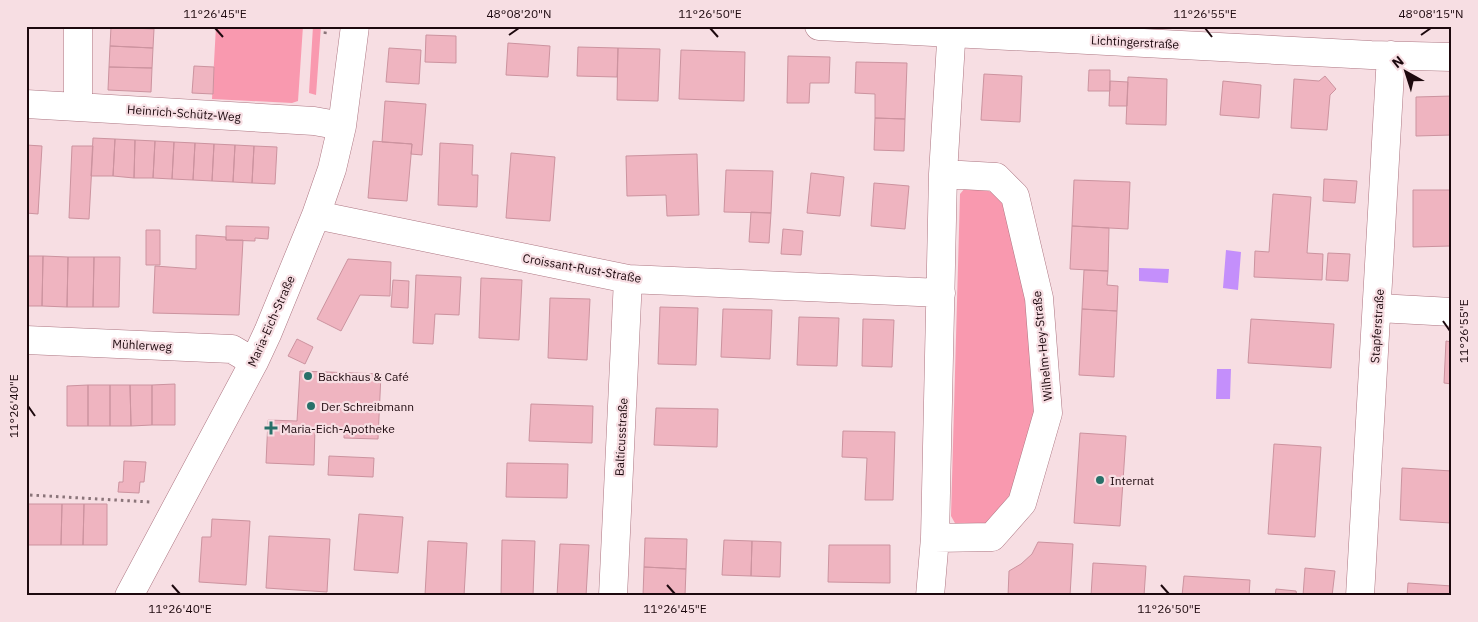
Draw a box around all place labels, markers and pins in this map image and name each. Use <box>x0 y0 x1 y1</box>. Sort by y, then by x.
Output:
place label: Backhaus & Café <box>318 369 409 384</box>
marker: Backhaus & Café <box>302 370 314 382</box>
place label: Der Schreibmann <box>321 399 414 414</box>
marker: Der Schreibmann <box>305 400 317 412</box>
place label: Maria-Eich-Apotheke <box>281 421 395 436</box>
marker: Maria-Eich-Apotheke <box>265 422 277 434</box>
place label: Internat <box>1110 473 1154 488</box>
marker: Internat <box>1094 474 1106 486</box>

